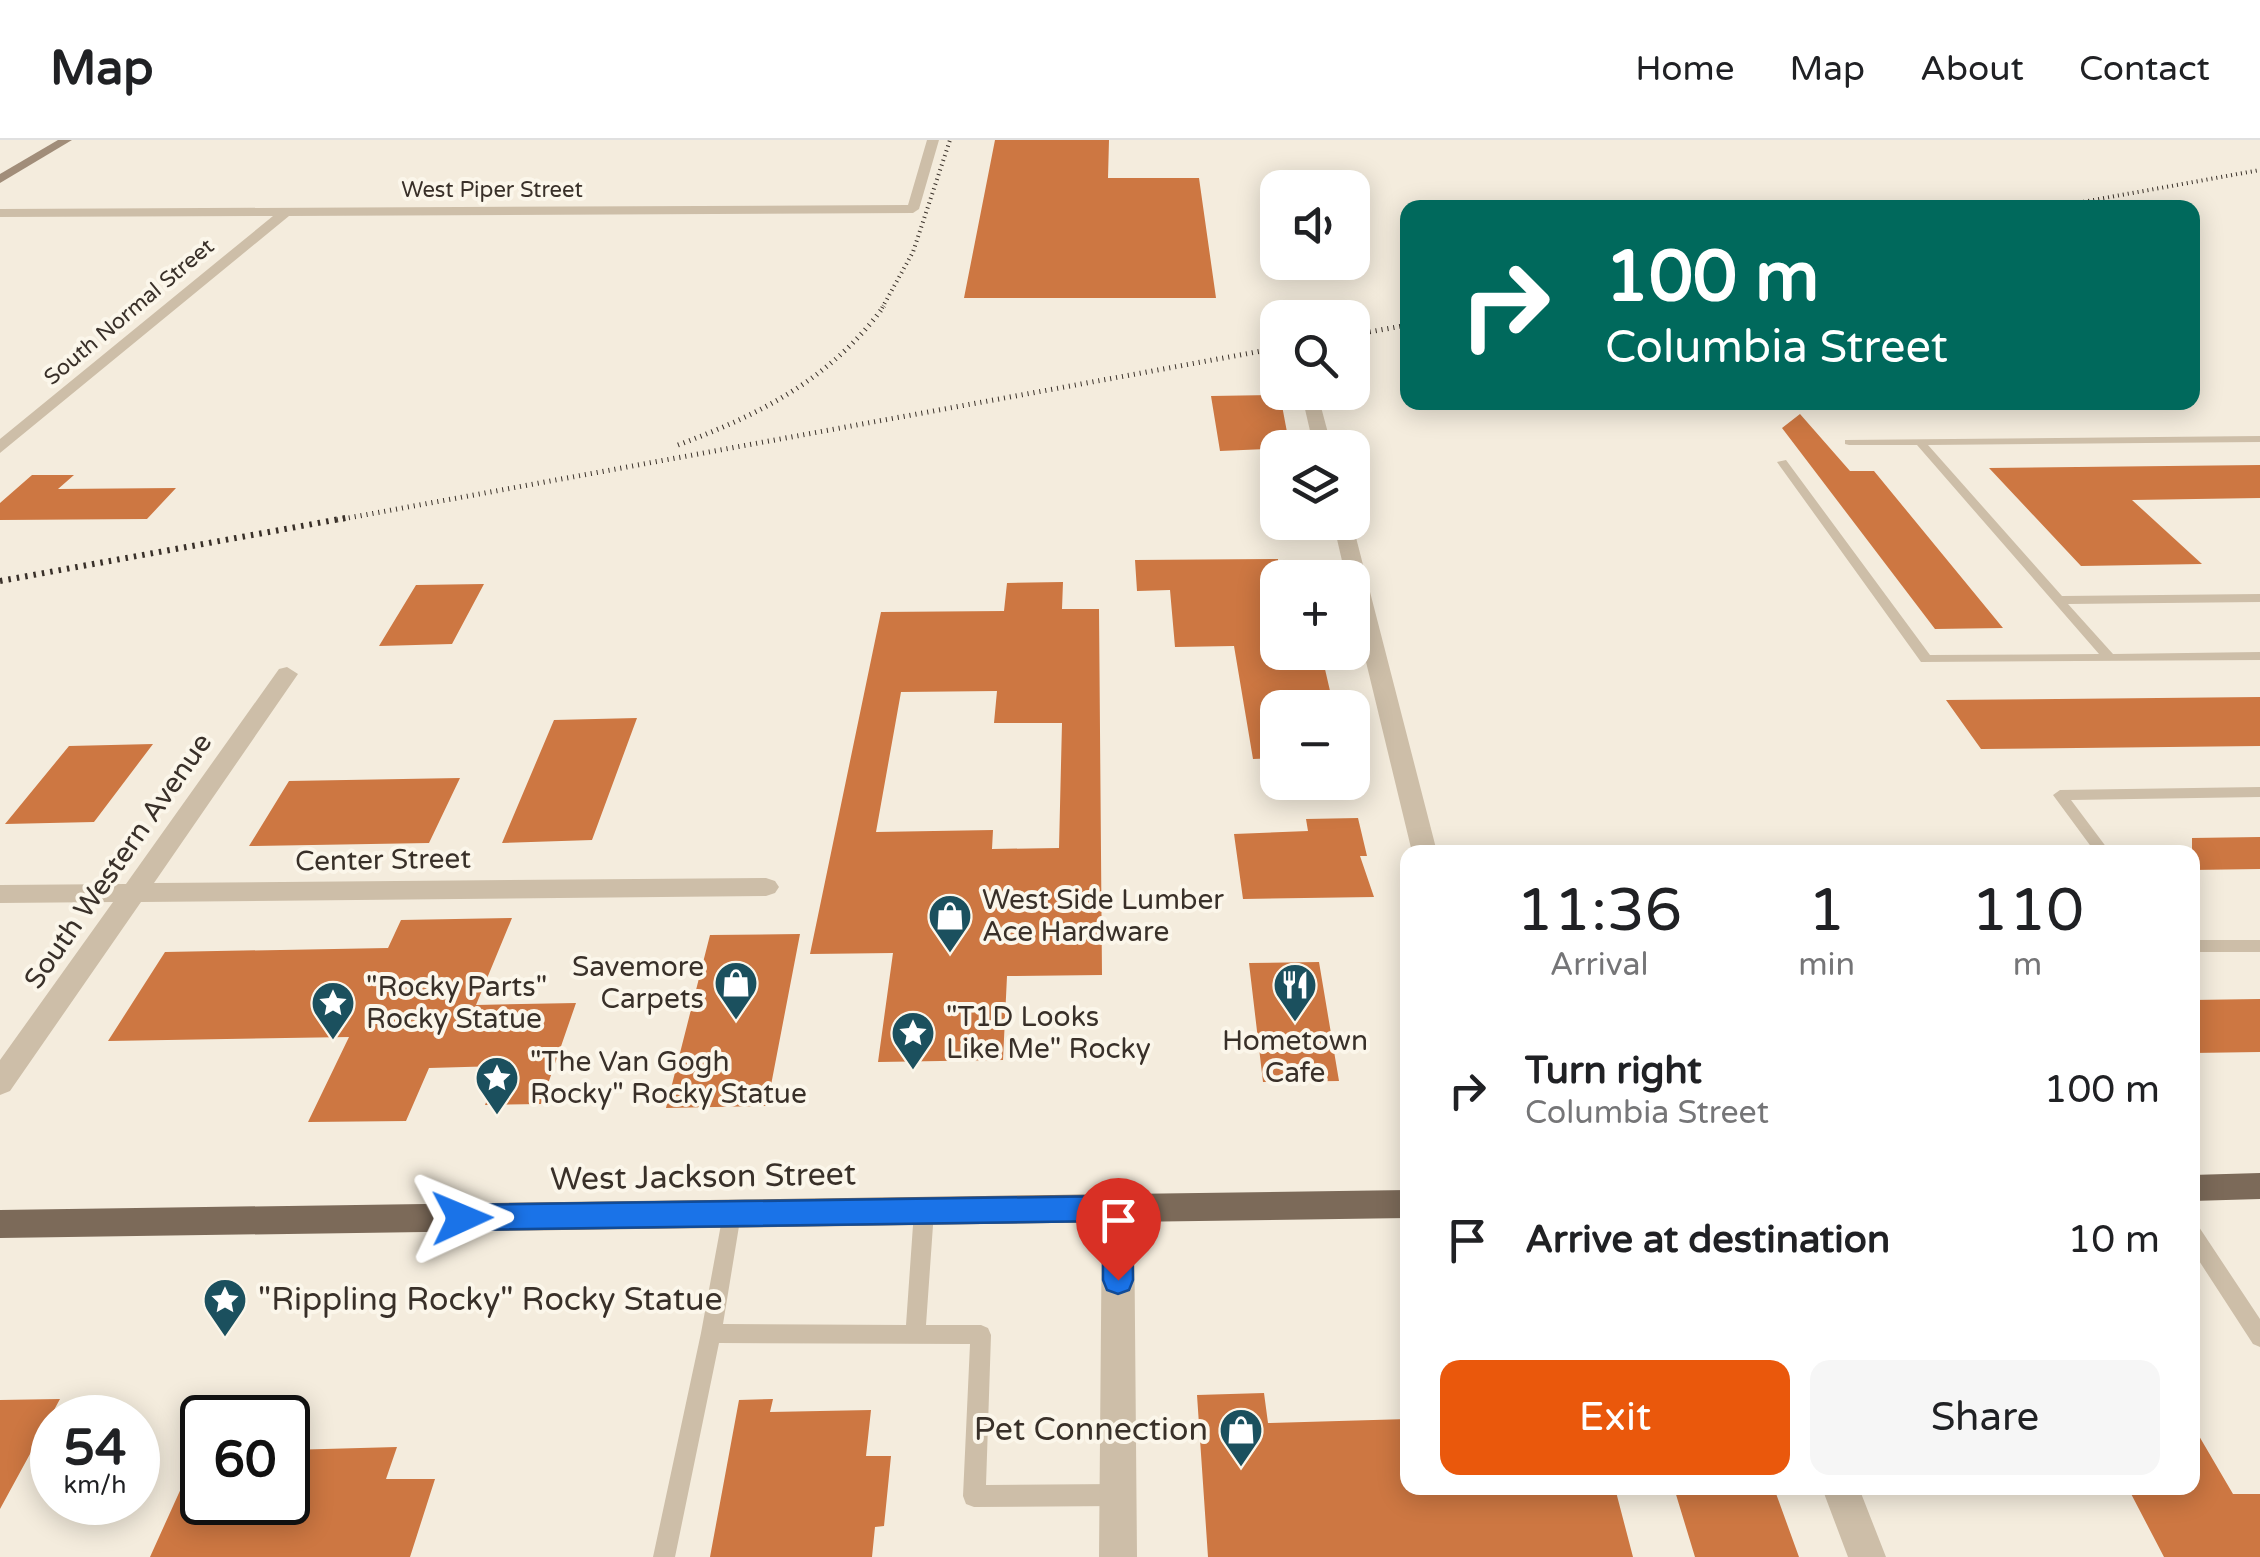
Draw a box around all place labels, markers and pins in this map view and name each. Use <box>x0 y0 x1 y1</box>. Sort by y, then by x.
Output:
place label: West Side Lumber Ace Hardware <box>982 883 1224 949</box>
shop icon: West Side Lumber Ace Hardware <box>927 893 973 954</box>
place label: Savemore Carpets <box>572 950 704 1016</box>
shop icon: Savemore Carpets <box>713 960 759 1021</box>
restaurant icon: Hometown Cafe <box>1272 962 1318 1023</box>
place label: "Rocky Parts" Rocky Statue <box>366 970 547 1036</box>
place icon: "Rocky Parts" Rocky Statue <box>310 980 356 1041</box>
place label: "T1D Looks Like Me" Rocky <box>946 1000 1151 1066</box>
place icon: "T1D Looks Like Me" Rocky <box>890 1010 936 1071</box>
place label: Hometown Cafe <box>1222 1024 1368 1090</box>
place label: "The Van Gogh Rocky" Rocky Statue <box>530 1045 807 1111</box>
place icon: "The Van Gogh Rocky" Rocky Statue <box>474 1055 520 1116</box>
pin <box>1076 1178 1161 1281</box>
place icon: "Rippling Rocky" Rocky Statue <box>202 1277 248 1338</box>
place label: "Rippling Rocky" Rocky Statue <box>258 1281 723 1319</box>
shop icon: Pet Connection <box>1218 1407 1264 1468</box>
place label: Pet Connection <box>974 1411 1208 1449</box>

